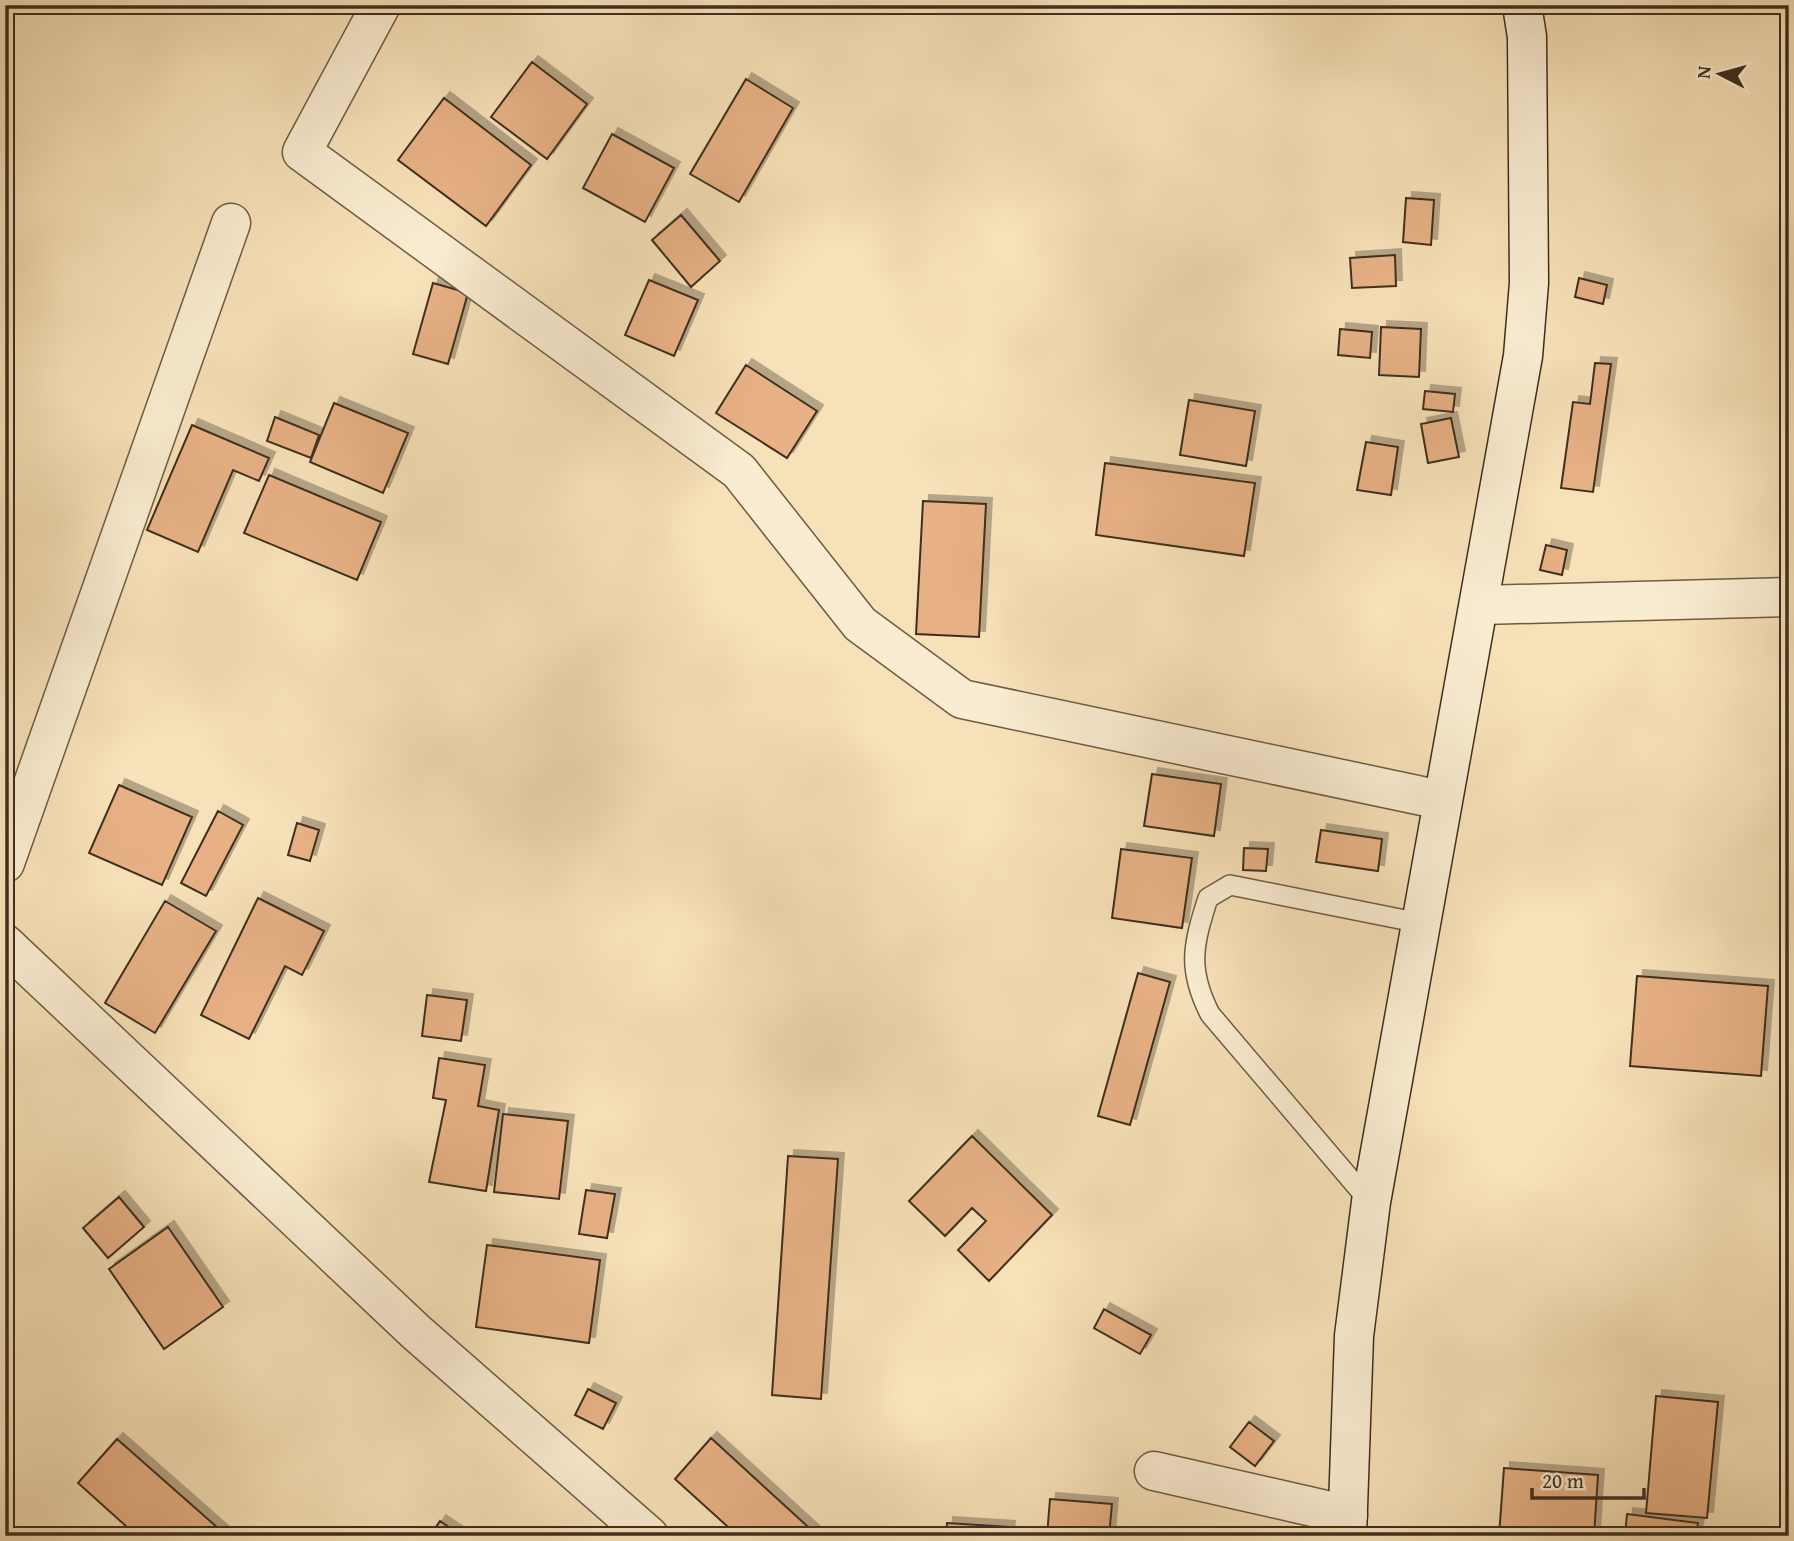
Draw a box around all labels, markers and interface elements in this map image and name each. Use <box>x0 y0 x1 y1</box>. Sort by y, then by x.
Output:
north arrow <box>1686 38 1756 108</box>
text: N <box>1689 64 1718 80</box>
scale bar <box>1532 1457 1644 1501</box>
text: 20 m <box>1542 1465 1584 1496</box>

